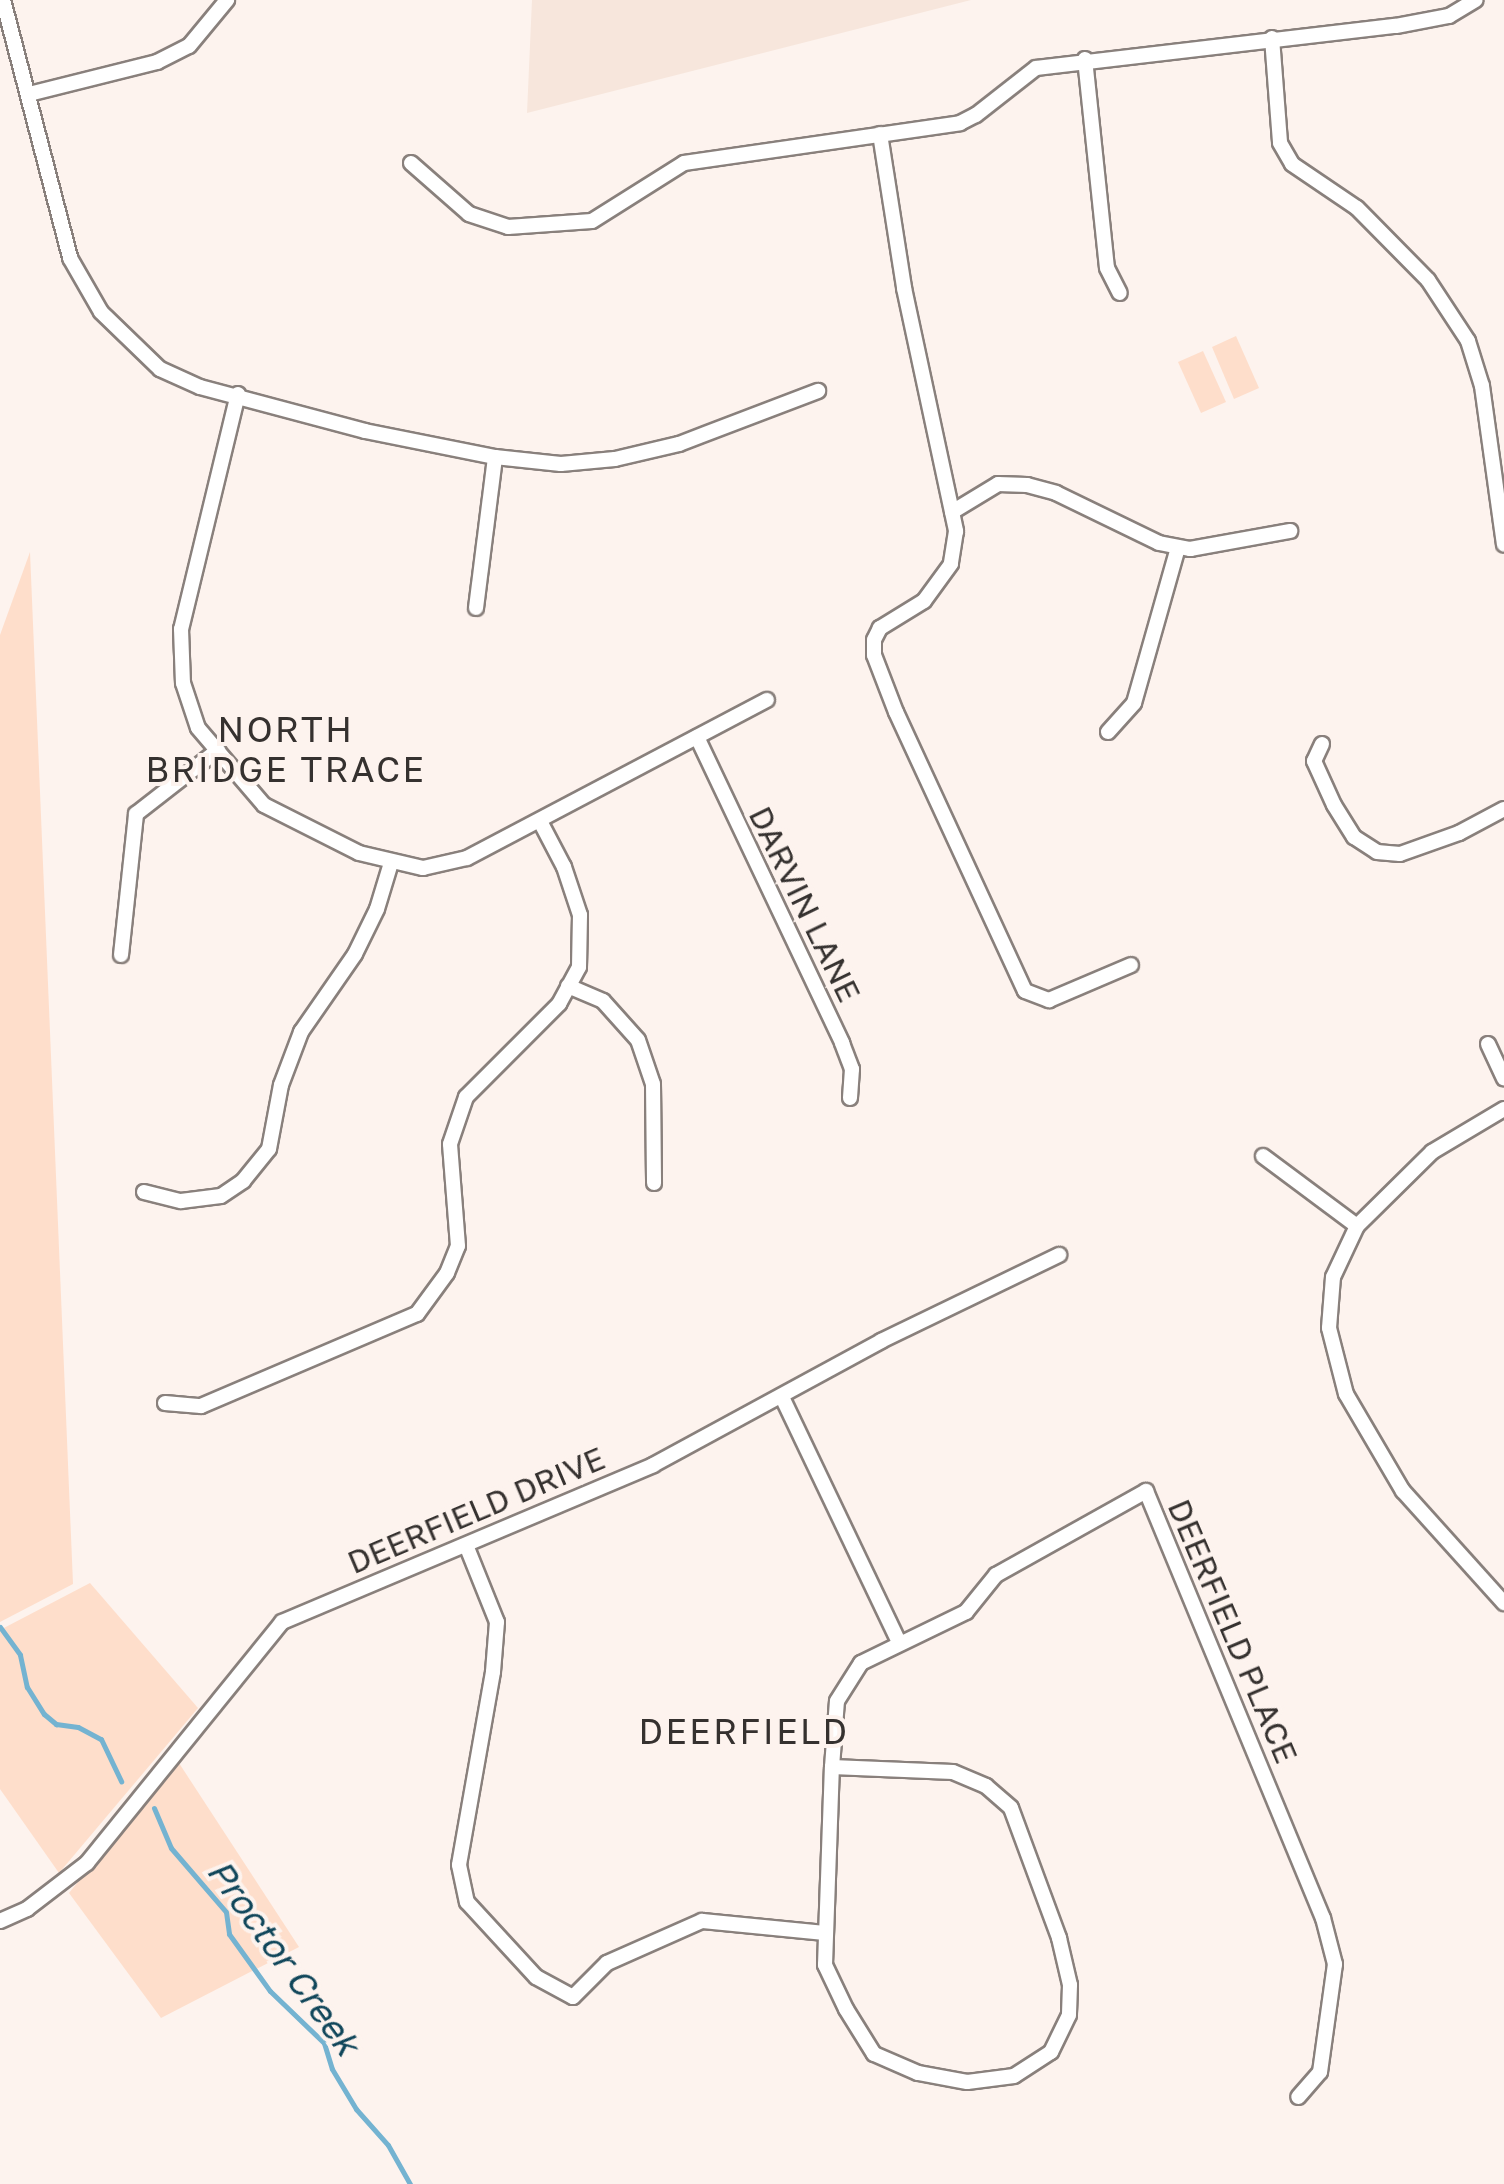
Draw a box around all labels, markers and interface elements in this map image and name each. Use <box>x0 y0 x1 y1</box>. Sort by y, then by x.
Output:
district label: NORTH BRIDGE TRACE <box>146 708 426 790</box>
street label: DARVIN LANE <box>741 800 869 1008</box>
street label: DEERFIELD DRIVE <box>342 1438 610 1582</box>
street label: DEERFIELD PLACE <box>1160 1493 1306 1769</box>
district label: DEERFIELD <box>638 1710 850 1752</box>
water label: Proctor Creek <box>199 1851 369 2063</box>

